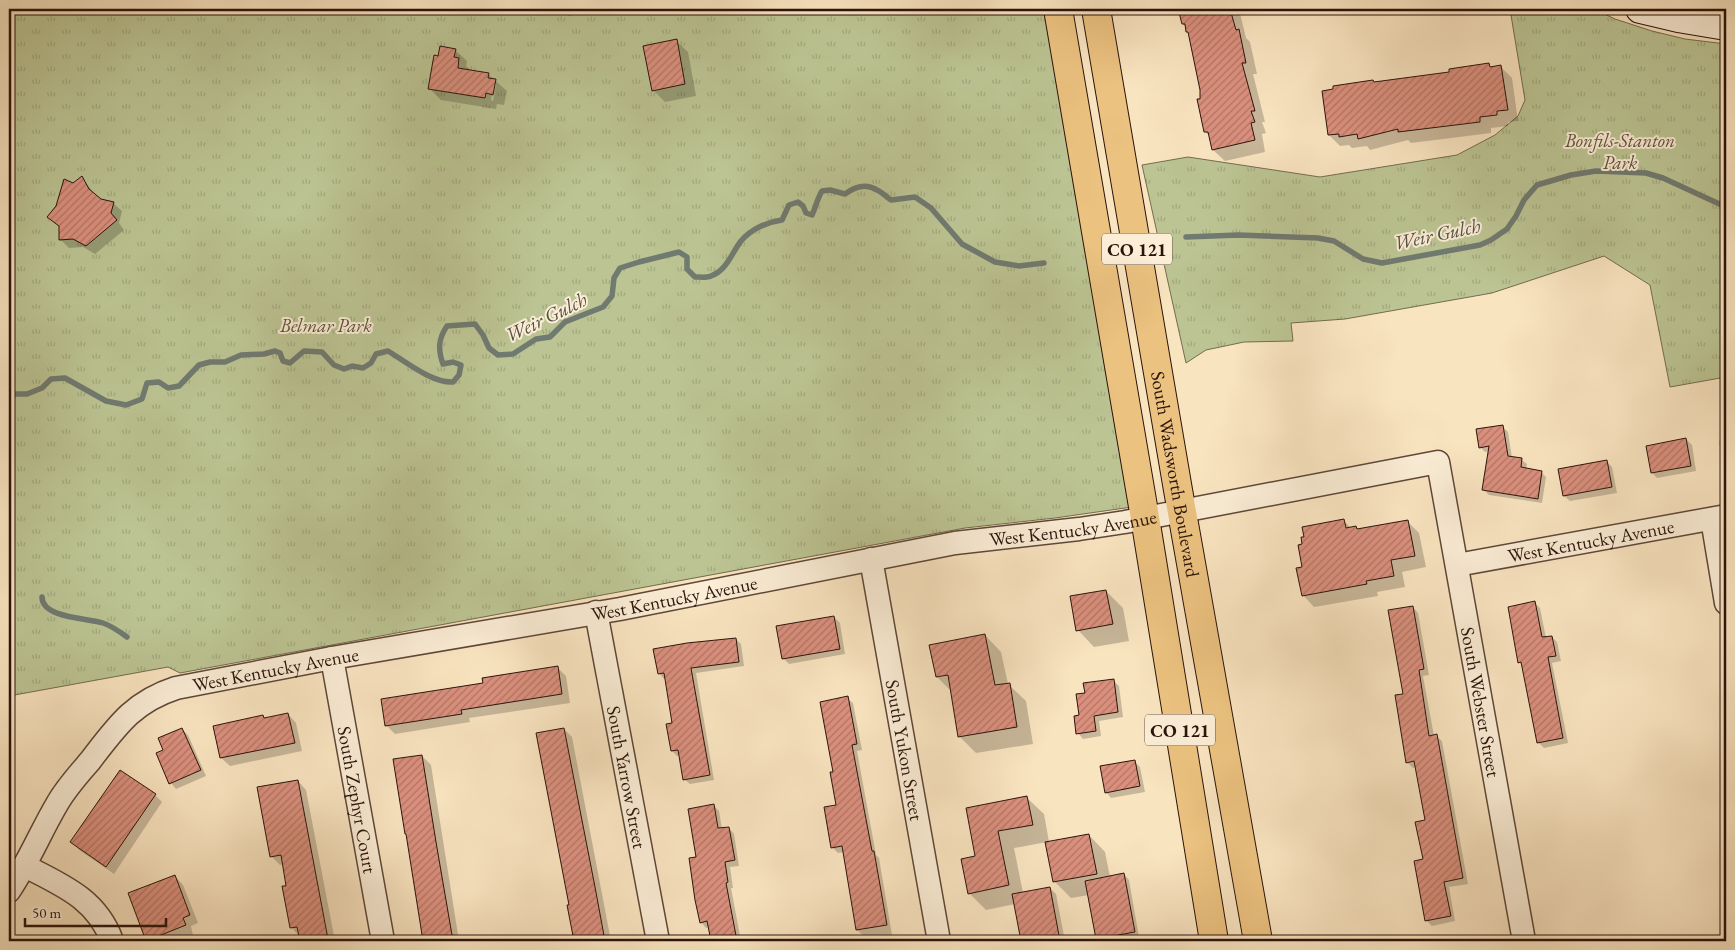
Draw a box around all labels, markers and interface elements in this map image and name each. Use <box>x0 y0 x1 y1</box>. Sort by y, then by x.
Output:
park label: Bonfils-Stanton Park <box>1564 128 1675 175</box>
water label: Weir Gulch <box>1391 212 1483 256</box>
road number: CO 121 <box>1102 233 1172 264</box>
water label: Weir Gulch <box>501 286 591 348</box>
park label: Belmar Park <box>279 313 372 338</box>
street label: South Wadsworth Boulevard <box>1145 369 1206 580</box>
street label: West Kentucky Avenue <box>988 504 1159 552</box>
street label: West Kentucky Avenue <box>1506 513 1676 568</box>
street label: West Kentucky Avenue <box>589 570 759 626</box>
street label: South Webster Street <box>1455 625 1507 779</box>
street label: West Kentucky Avenue <box>190 641 360 697</box>
street label: South Yukon Street <box>880 677 930 823</box>
street label: South Yarrow Street <box>601 704 653 851</box>
road number: CO 121 <box>1145 714 1215 746</box>
street label: South Zephyr Court <box>332 724 383 875</box>
scale bar <box>25 895 166 927</box>
text: 50 m <box>32 903 61 922</box>

